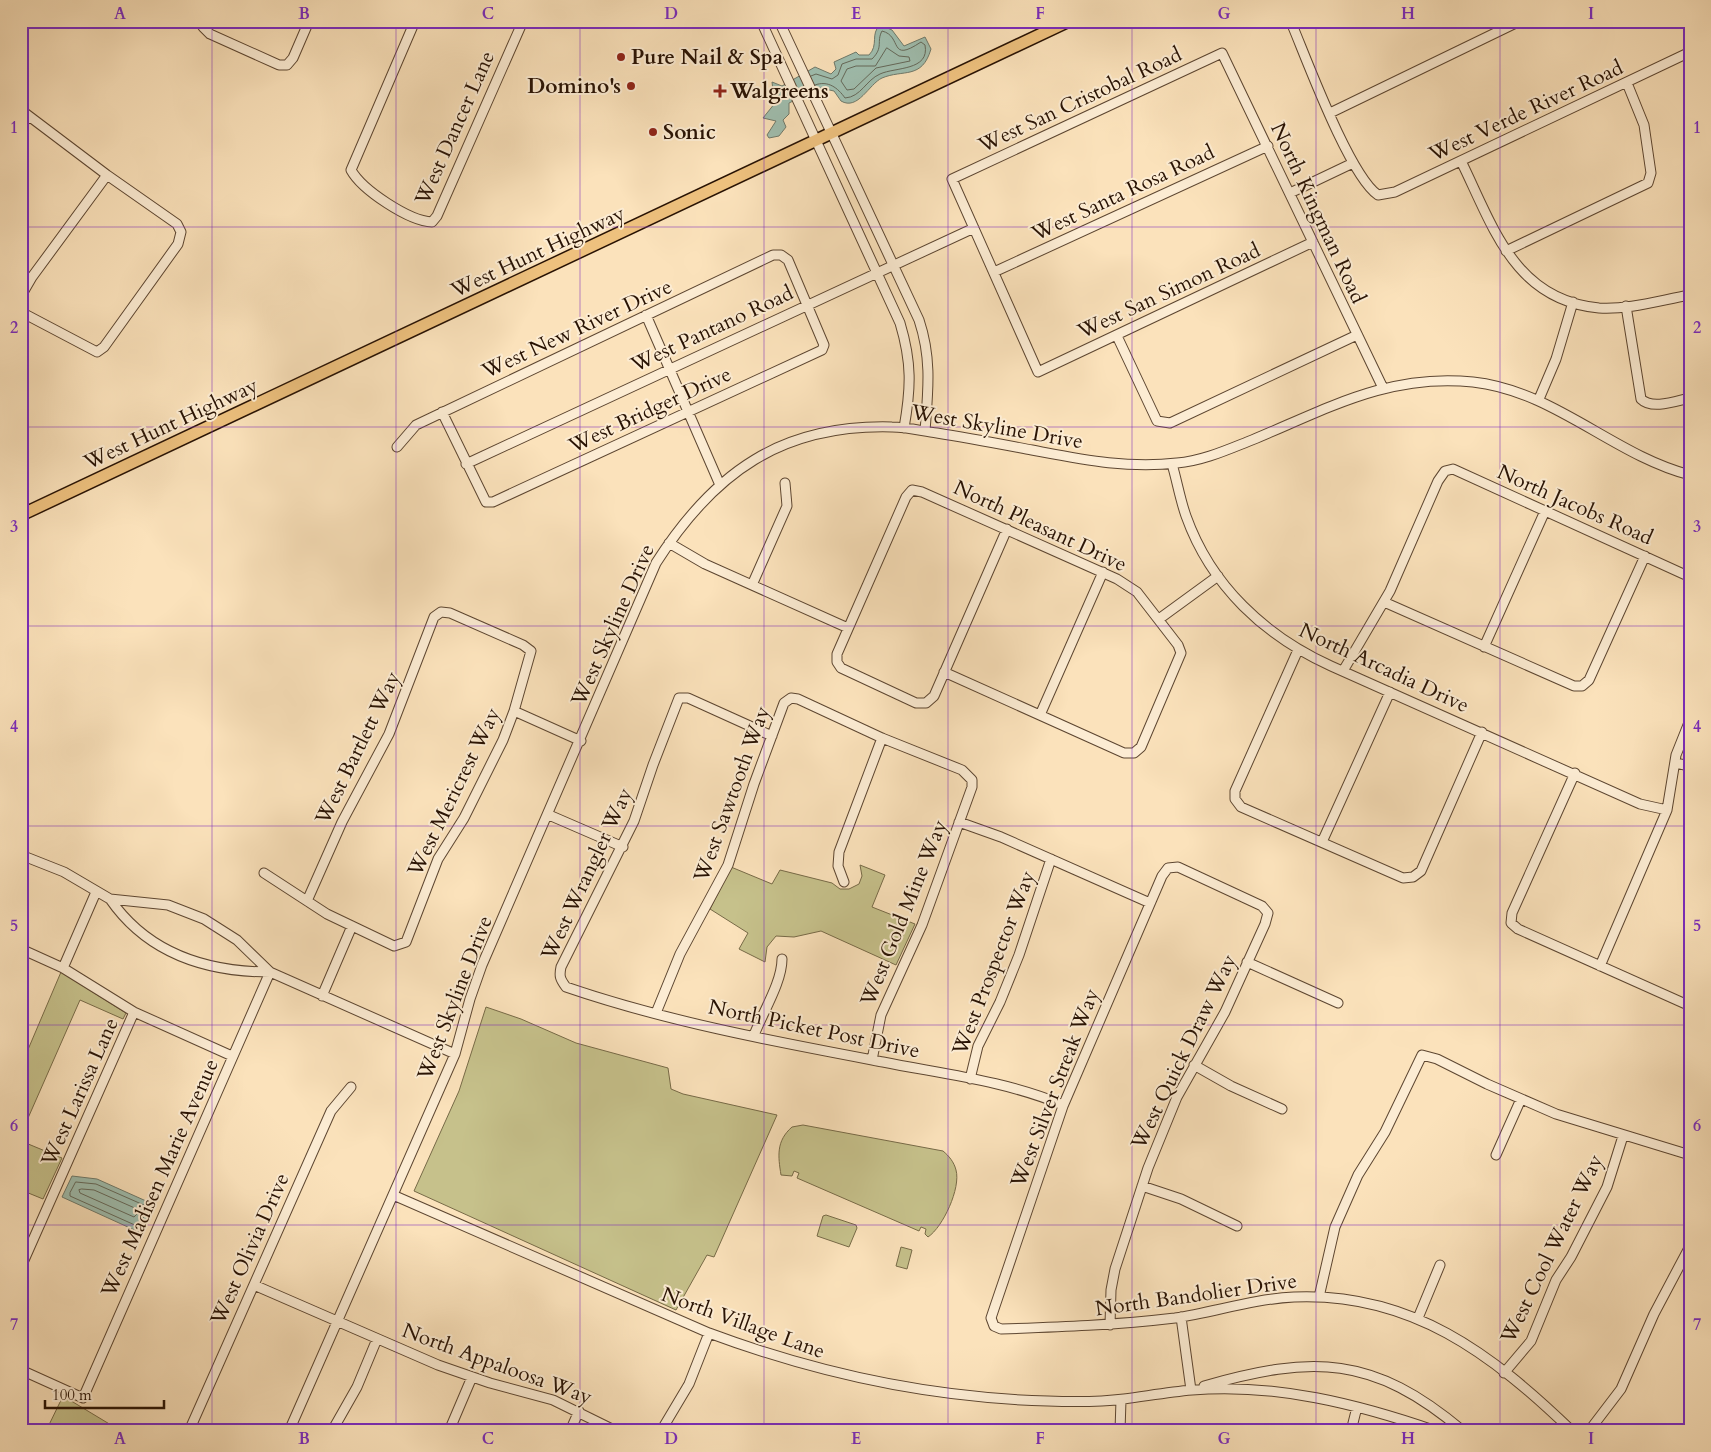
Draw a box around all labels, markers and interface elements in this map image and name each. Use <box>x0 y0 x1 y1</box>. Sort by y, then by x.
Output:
text: A <box>114 3 126 25</box>
text: B <box>298 3 310 25</box>
text: C <box>482 3 494 25</box>
text: D <box>664 3 678 25</box>
text: E <box>851 3 861 25</box>
text: F <box>1035 3 1045 25</box>
text: G <box>1217 3 1231 25</box>
text: H <box>1401 3 1415 25</box>
text: I <box>1588 3 1594 25</box>
street label: West San Cristobal Road <box>973 40 1186 160</box>
place label: Pure Nail & Spa <box>631 43 784 72</box>
street label: West Dancer Lane <box>408 46 502 211</box>
marker: Pure Nail & Spa <box>615 51 627 63</box>
street label: West Verde River Road <box>1423 53 1628 169</box>
place label: Domino's <box>527 72 621 101</box>
place label: Walgreens <box>729 77 829 106</box>
marker: Domino's <box>625 80 637 92</box>
marker: Walgreens <box>714 85 726 97</box>
text: 1 <box>10 117 18 139</box>
text: 1 <box>1693 117 1701 139</box>
place label: Sonic <box>663 118 716 147</box>
street label: North Kingman Road <box>1263 118 1373 308</box>
marker: Sonic <box>647 126 659 138</box>
street label: West Santa Rosa Road <box>1026 138 1219 249</box>
street label: West Hunt Highway <box>445 199 630 306</box>
street label: West San Simon Road <box>1072 236 1265 347</box>
street label: West New River Drive <box>476 272 677 386</box>
street label: West Pantano Road <box>625 279 798 380</box>
text: 2 <box>10 317 18 339</box>
text: 2 <box>1693 317 1701 339</box>
street label: West Bridger Drive <box>563 360 736 461</box>
street label: West Hunt Highway <box>78 371 263 478</box>
street label: West Skyline Drive <box>908 397 1085 456</box>
street label: North Jacobs Road <box>1492 458 1658 552</box>
street label: North Pleasant Drive <box>949 473 1131 579</box>
text: 3 <box>10 516 18 538</box>
text: 3 <box>1693 516 1701 538</box>
street label: West Skyline Drive <box>564 540 662 711</box>
street label: North Arcadia Drive <box>1294 616 1474 720</box>
street label: West Bartlett Way <box>308 667 408 830</box>
street label: West Sawtooth Way <box>686 702 777 887</box>
street label: West Mericrest Way <box>400 703 507 882</box>
text: 4 <box>10 716 18 738</box>
text: 4 <box>1693 716 1701 738</box>
street label: West Wrangler Way <box>534 783 640 966</box>
street label: West Gold Mine Way <box>853 816 955 1011</box>
street label: West Prospector Way <box>945 867 1043 1060</box>
street label: West Skyline Drive <box>410 912 500 1085</box>
text: 5 <box>10 915 18 937</box>
text: 5 <box>1693 915 1701 937</box>
street label: West Quick Draw Way <box>1124 950 1244 1155</box>
street label: West Silver Streak Way <box>1003 984 1106 1193</box>
street label: North Picket Post Drive <box>706 992 922 1066</box>
street label: West Larissa Lane <box>34 1013 126 1172</box>
street label: West Madisen Marie Avenue <box>94 1054 226 1303</box>
text: 6 <box>10 1115 18 1137</box>
text: 6 <box>1693 1115 1701 1137</box>
street label: West Cool Water Way <box>1493 1150 1610 1349</box>
street label: West Olivia Drive <box>203 1168 296 1330</box>
street label: North Bandolier Drive <box>1093 1266 1299 1324</box>
street label: North Village Lane <box>657 1280 829 1366</box>
text: 7 <box>10 1314 18 1336</box>
text: 7 <box>1693 1314 1701 1336</box>
street label: North Appaloosa Way <box>398 1316 596 1412</box>
scale bar <box>45 1377 164 1409</box>
text: 100 m <box>52 1385 92 1405</box>
text: A <box>114 1428 126 1450</box>
text: B <box>298 1428 310 1450</box>
text: C <box>482 1428 494 1450</box>
text: D <box>664 1428 678 1450</box>
text: E <box>851 1428 861 1450</box>
text: F <box>1035 1428 1045 1450</box>
text: G <box>1217 1428 1231 1450</box>
text: H <box>1401 1428 1415 1450</box>
text: I <box>1588 1428 1594 1450</box>

